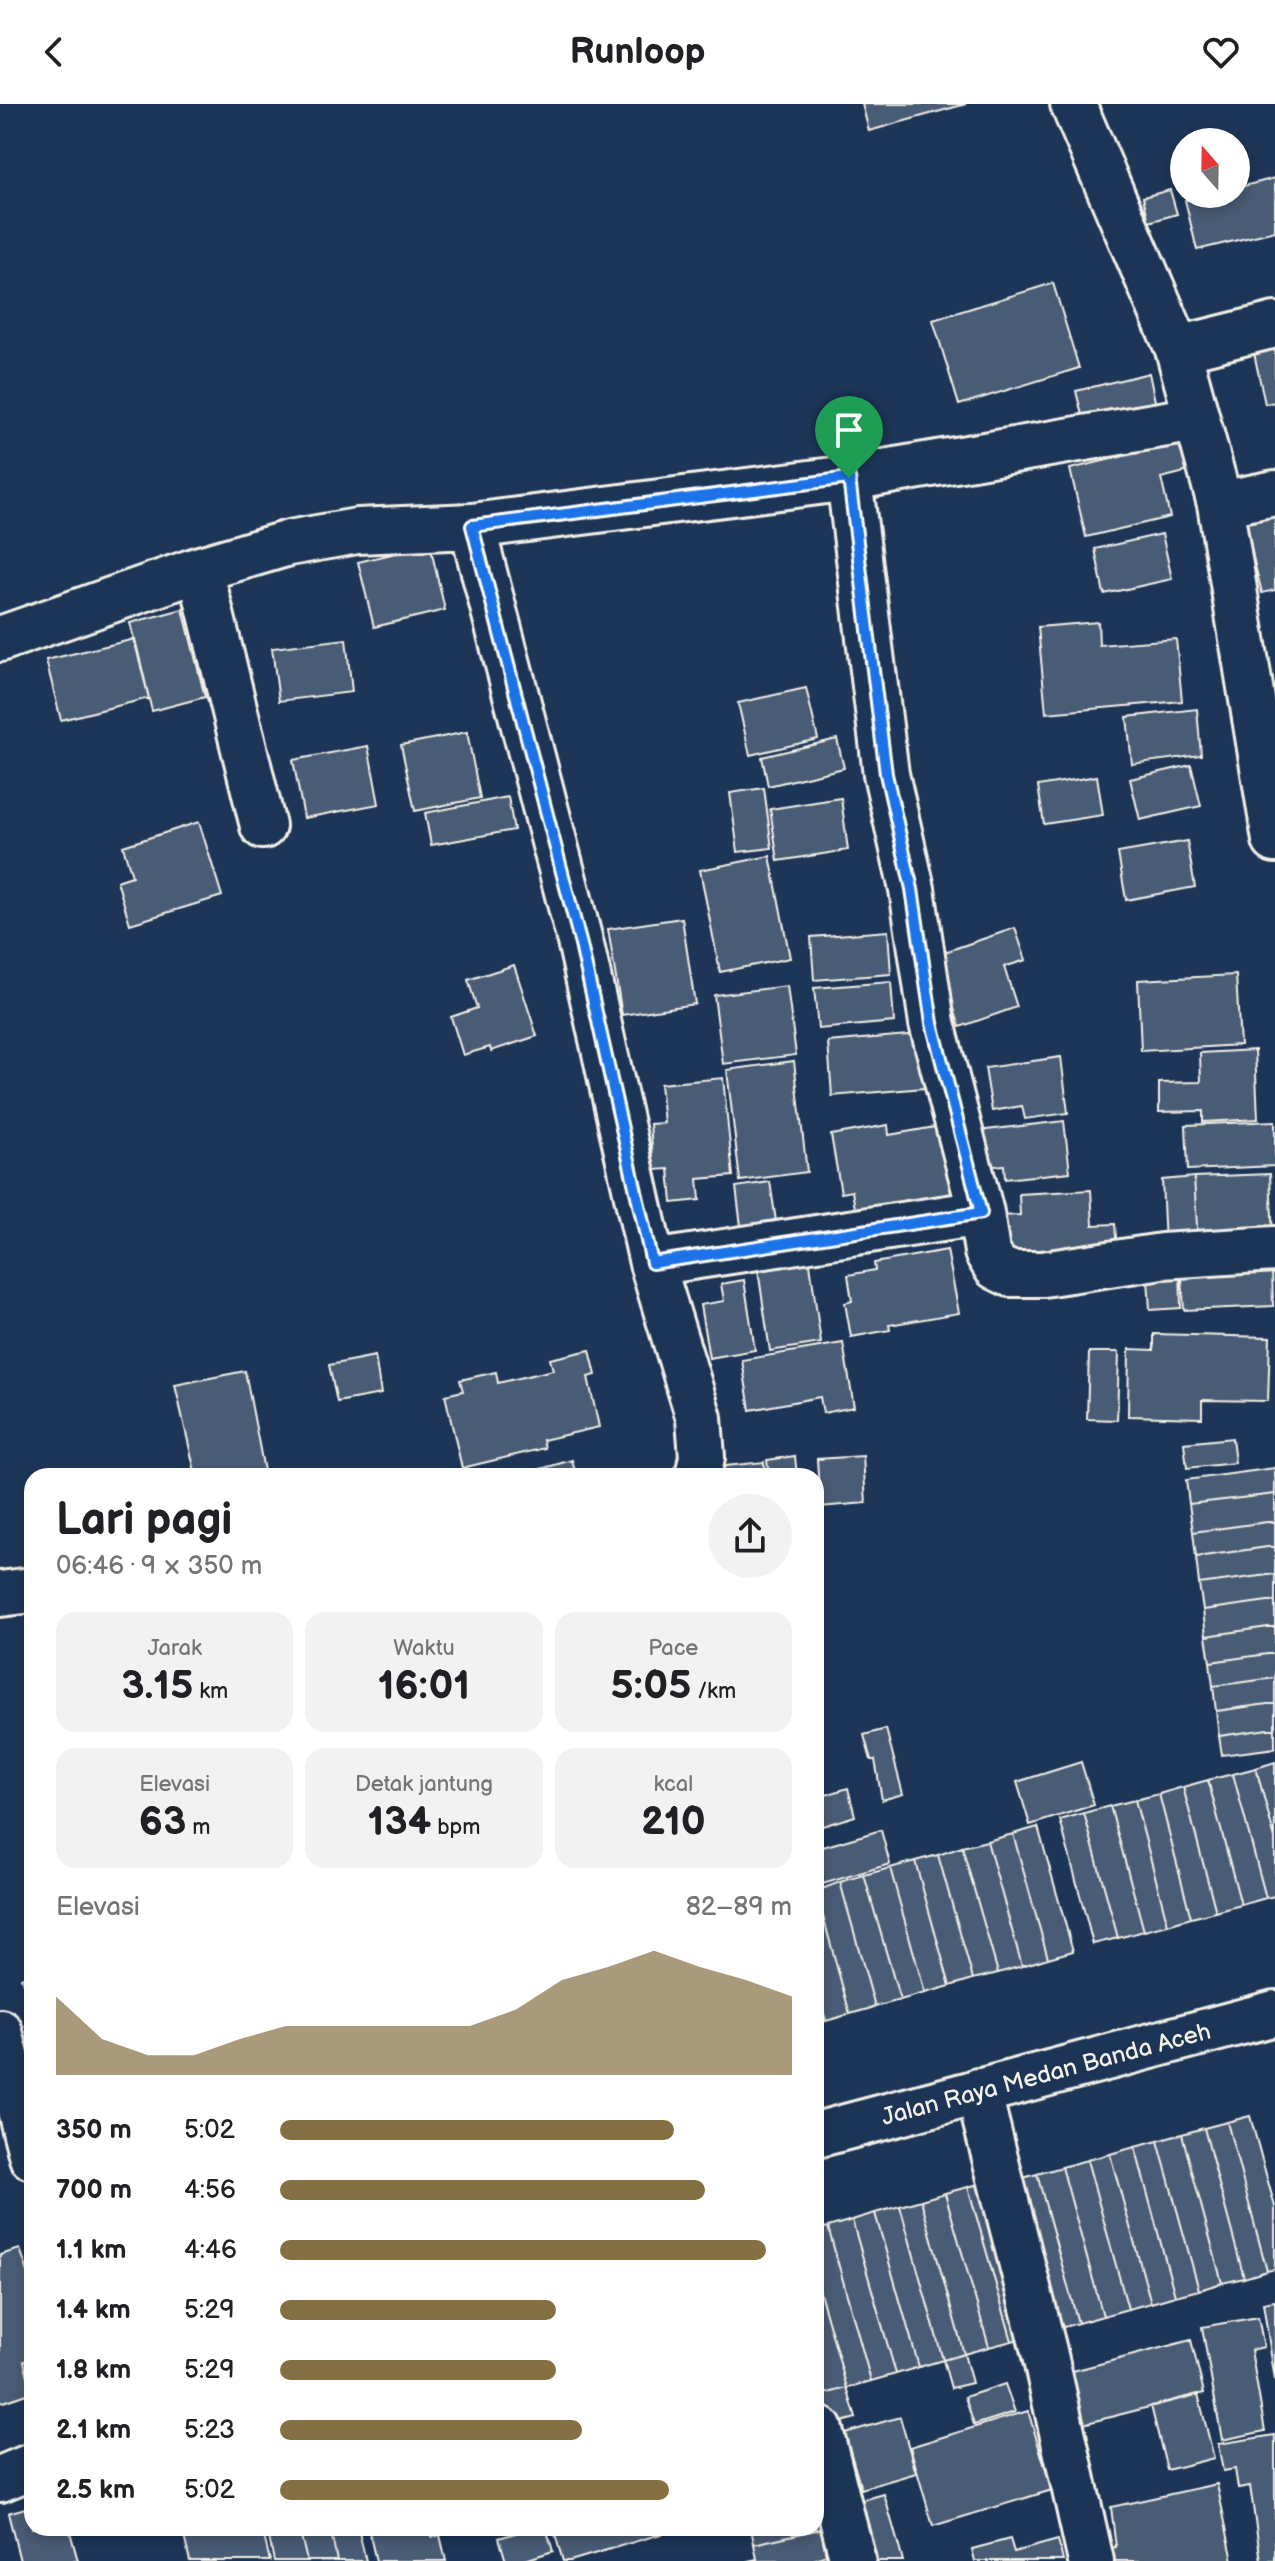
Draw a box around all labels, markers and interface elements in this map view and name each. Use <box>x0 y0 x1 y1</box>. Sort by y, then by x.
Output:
icon: back <box>32 30 76 74</box>
icon: heart <box>1199 30 1243 74</box>
text: Runloop <box>570 31 705 74</box>
north arrow <box>1170 128 1250 208</box>
map controls <box>1170 128 1250 208</box>
pin <box>815 396 883 478</box>
icon: arrive <box>827 408 871 452</box>
text: Lari pagi <box>56 1494 232 1547</box>
button: share <box>708 1494 792 1578</box>
text: 06:46 · 9 × 350 m <box>56 1551 262 1582</box>
text: Jarak <box>148 1635 202 1662</box>
text: Waktu <box>393 1635 455 1662</box>
text: Pace <box>648 1635 698 1662</box>
text: 3.15 <box>121 1662 193 1710</box>
text: 16:01 <box>378 1662 470 1710</box>
text: 5:05 <box>611 1662 691 1710</box>
text: km <box>193 1678 228 1705</box>
text: /km <box>691 1678 736 1705</box>
text: Elevasi <box>139 1771 210 1798</box>
text: Detak jantung <box>355 1771 493 1798</box>
text: kcal <box>654 1771 693 1798</box>
text: 63 <box>139 1798 186 1846</box>
text: 134 <box>367 1798 431 1846</box>
text: 210 <box>641 1798 706 1846</box>
text: m <box>186 1814 211 1841</box>
text: bpm <box>431 1814 481 1841</box>
text: Elevasi <box>56 1892 140 1923</box>
text: 82–89 m <box>686 1892 792 1923</box>
street label: Jalan Raya Medan Banda Aceh <box>878 2017 1214 2132</box>
text: 350 m <box>56 2115 132 2146</box>
text: 5:02 <box>184 2115 235 2146</box>
text: 700 m <box>56 2175 132 2206</box>
text: 4:56 <box>184 2175 236 2206</box>
text: 1.1 km <box>56 2235 126 2266</box>
text: 4:46 <box>184 2235 237 2266</box>
text: 1.4 km <box>56 2295 131 2326</box>
text: 5:29 <box>184 2295 235 2326</box>
text: 1.8 km <box>56 2355 131 2386</box>
text: 5:29 <box>184 2355 235 2386</box>
text: 2.1 km <box>56 2415 131 2446</box>
text: 5:23 <box>184 2415 235 2446</box>
text: 2.5 km <box>56 2475 135 2506</box>
text: 5:02 <box>184 2475 235 2506</box>

